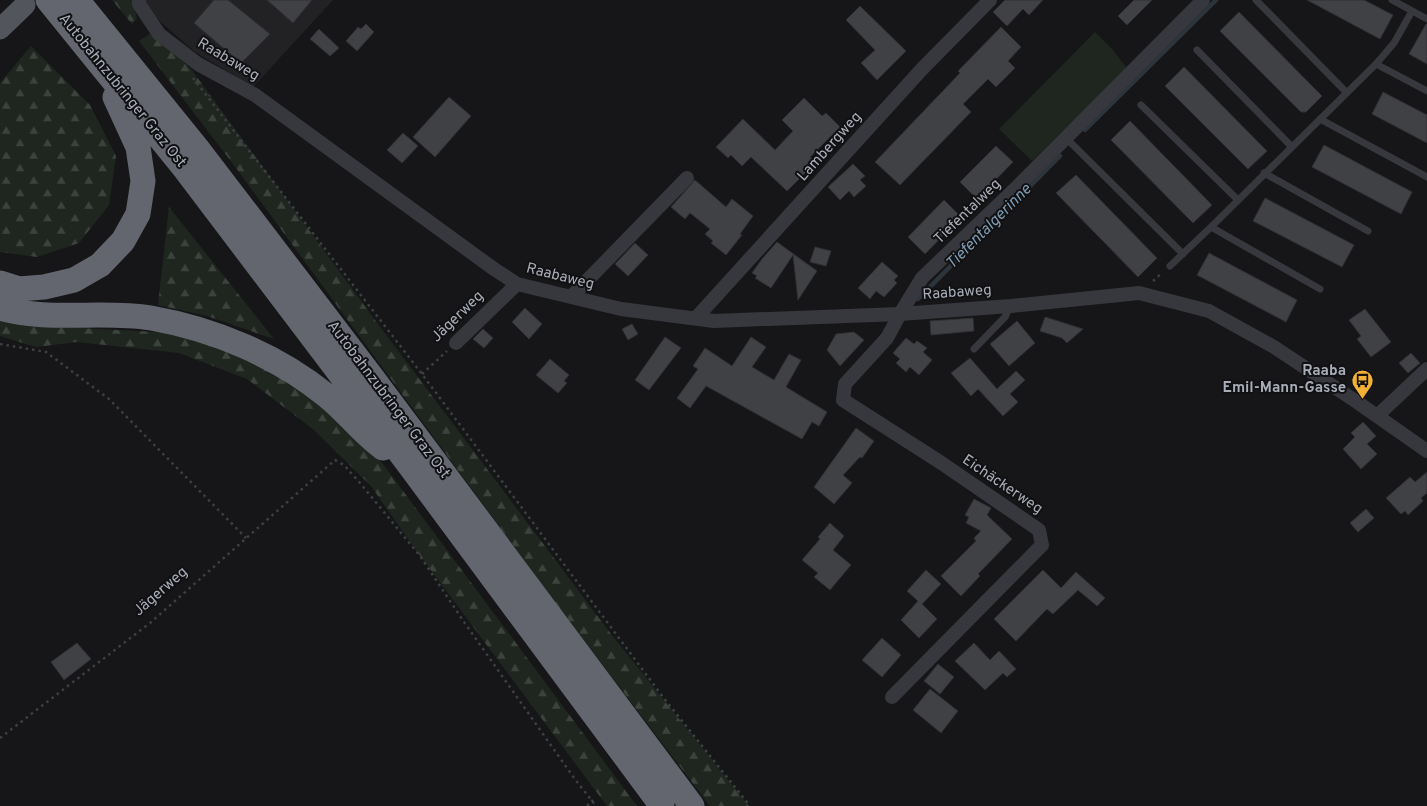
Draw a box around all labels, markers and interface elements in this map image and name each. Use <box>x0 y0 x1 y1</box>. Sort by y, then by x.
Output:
street label: Autobahnzubringer Graz Ost <box>54 10 190 172</box>
street label: Raabaweg <box>193 34 263 86</box>
street label: Lambergweg <box>794 108 866 186</box>
street label: Tiefentalweg <box>930 175 1006 249</box>
water label: Tiefentalgerinne <box>942 179 1037 274</box>
street label: Raabaweg <box>524 259 596 295</box>
street label: Raabaweg <box>922 281 992 305</box>
street label: Jägerweg <box>428 287 488 347</box>
street label: Autobahnzubringer Graz Ost <box>322 317 454 483</box>
place label: Raaba Emil-Mann-Gasse <box>1223 362 1346 398</box>
bus stop icon: Raaba Emil-Mann-Gasse <box>1350 368 1374 399</box>
street label: Eichäckerweg <box>958 451 1046 519</box>
street label: Jägerweg <box>130 563 192 621</box>

